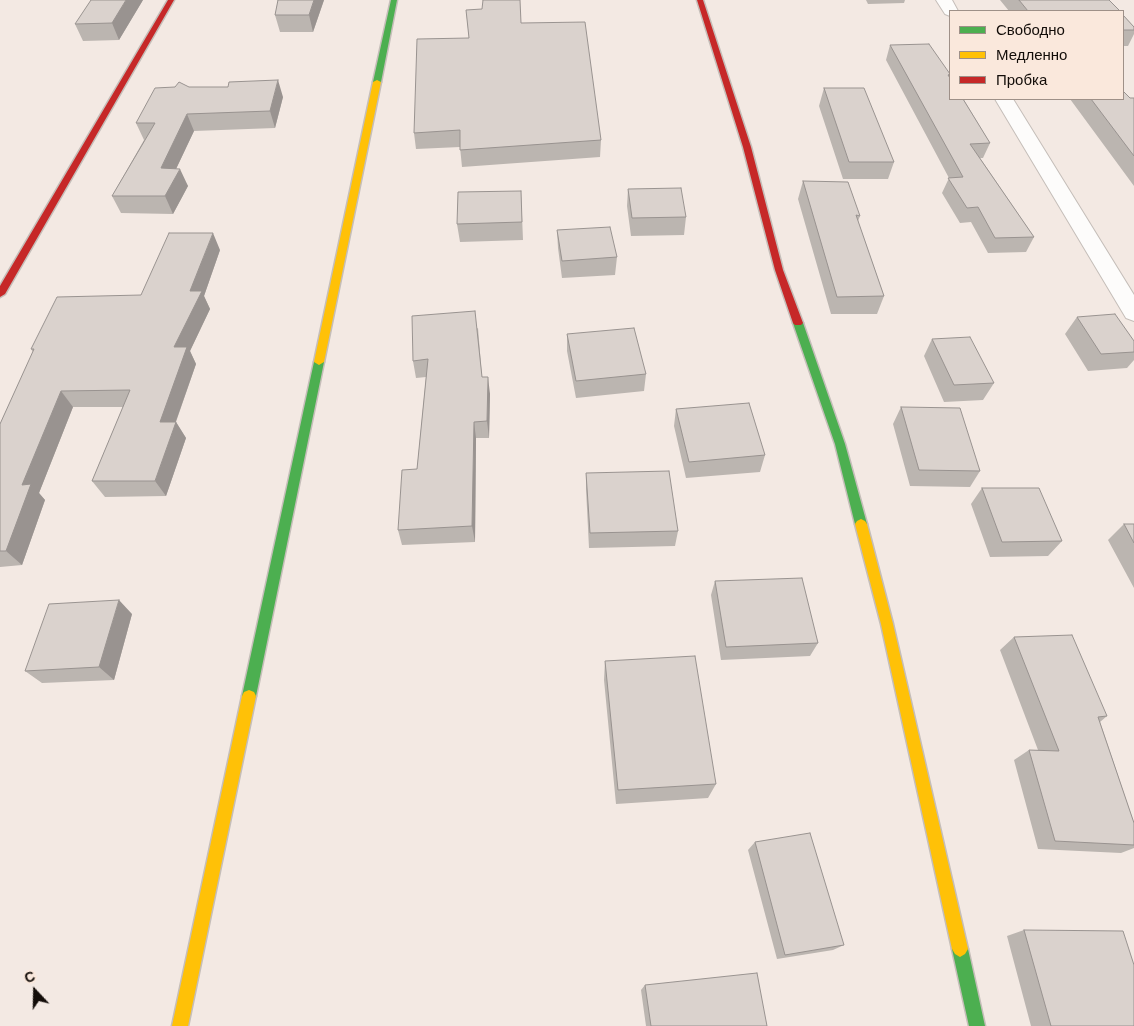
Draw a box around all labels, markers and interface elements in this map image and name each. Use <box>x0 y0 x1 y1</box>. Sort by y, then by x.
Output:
legend <box>949 10 1124 100</box>
text: Свободно <box>996 21 1065 38</box>
text: Медленно <box>996 46 1067 63</box>
text: Пробка <box>996 71 1047 88</box>
north arrow <box>10 966 60 1016</box>
text: С <box>22 968 37 986</box>

